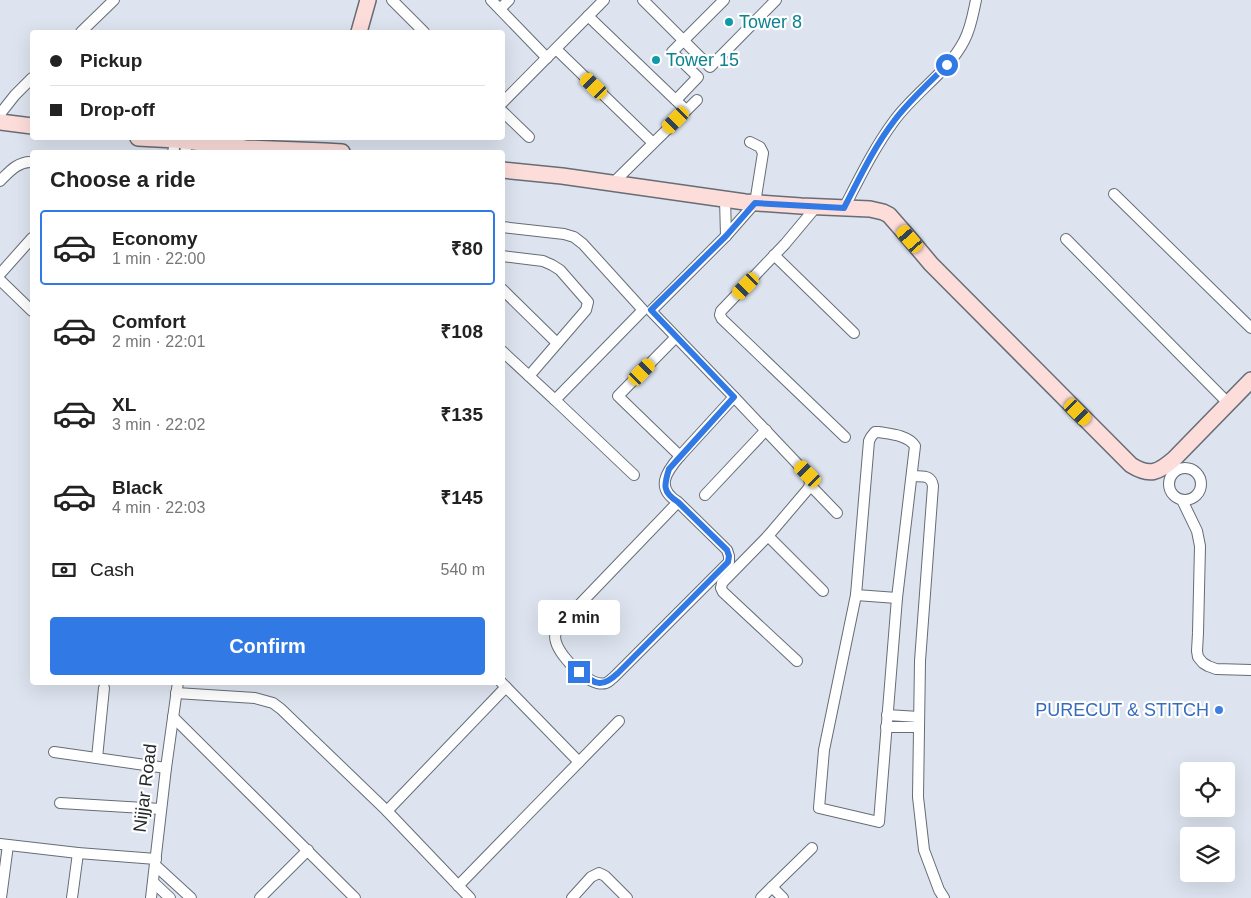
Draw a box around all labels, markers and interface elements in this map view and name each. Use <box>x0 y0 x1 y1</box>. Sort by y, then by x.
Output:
place label: Tower 8 <box>739 12 802 32</box>
marker: Tower 8 <box>723 16 735 28</box>
text: Pickup <box>80 50 142 71</box>
place label: Tower 15 <box>666 50 739 70</box>
marker: Tower 15 <box>650 54 662 66</box>
route start <box>936 54 958 76</box>
car <box>577 70 610 102</box>
text: Drop-off <box>80 99 155 120</box>
car <box>660 104 691 136</box>
text: Choose a ride <box>50 167 195 192</box>
car <box>894 223 925 255</box>
icon: car <box>52 225 97 270</box>
text: Economy <box>112 228 198 249</box>
text: ₹80 <box>451 238 483 259</box>
text: 1 min · 22:00 <box>112 250 205 267</box>
car <box>730 270 761 302</box>
icon: car <box>52 308 97 353</box>
text: Comfort <box>112 311 186 332</box>
text: ₹108 <box>440 321 483 342</box>
text: 2 min · 22:01 <box>112 333 205 350</box>
car <box>626 356 657 388</box>
icon: car <box>52 391 97 436</box>
text: XL <box>112 394 136 415</box>
car <box>1062 396 1093 428</box>
text: ₹135 <box>440 404 483 425</box>
text: 3 min · 22:02 <box>112 416 205 433</box>
car <box>792 458 823 490</box>
icon: car <box>52 474 97 519</box>
text: Black <box>112 477 163 498</box>
text: ₹145 <box>440 487 483 508</box>
text: 4 min · 22:03 <box>112 499 205 516</box>
icon: cash <box>50 556 78 584</box>
text: Cash <box>90 559 134 580</box>
text: 540 m <box>441 561 485 578</box>
callout: 2 min <box>538 600 620 634</box>
text: 2 min <box>558 609 600 626</box>
button: Confirm <box>50 617 485 675</box>
route end <box>568 661 590 683</box>
place label: PURECUT & STITCH <box>1035 700 1209 720</box>
marker: PURECUT & STITCH <box>1213 704 1225 716</box>
street label: Nijjar Road <box>130 743 160 833</box>
map controls <box>1180 762 1235 882</box>
button: locate <box>1180 762 1235 817</box>
button: layers <box>1180 827 1235 882</box>

